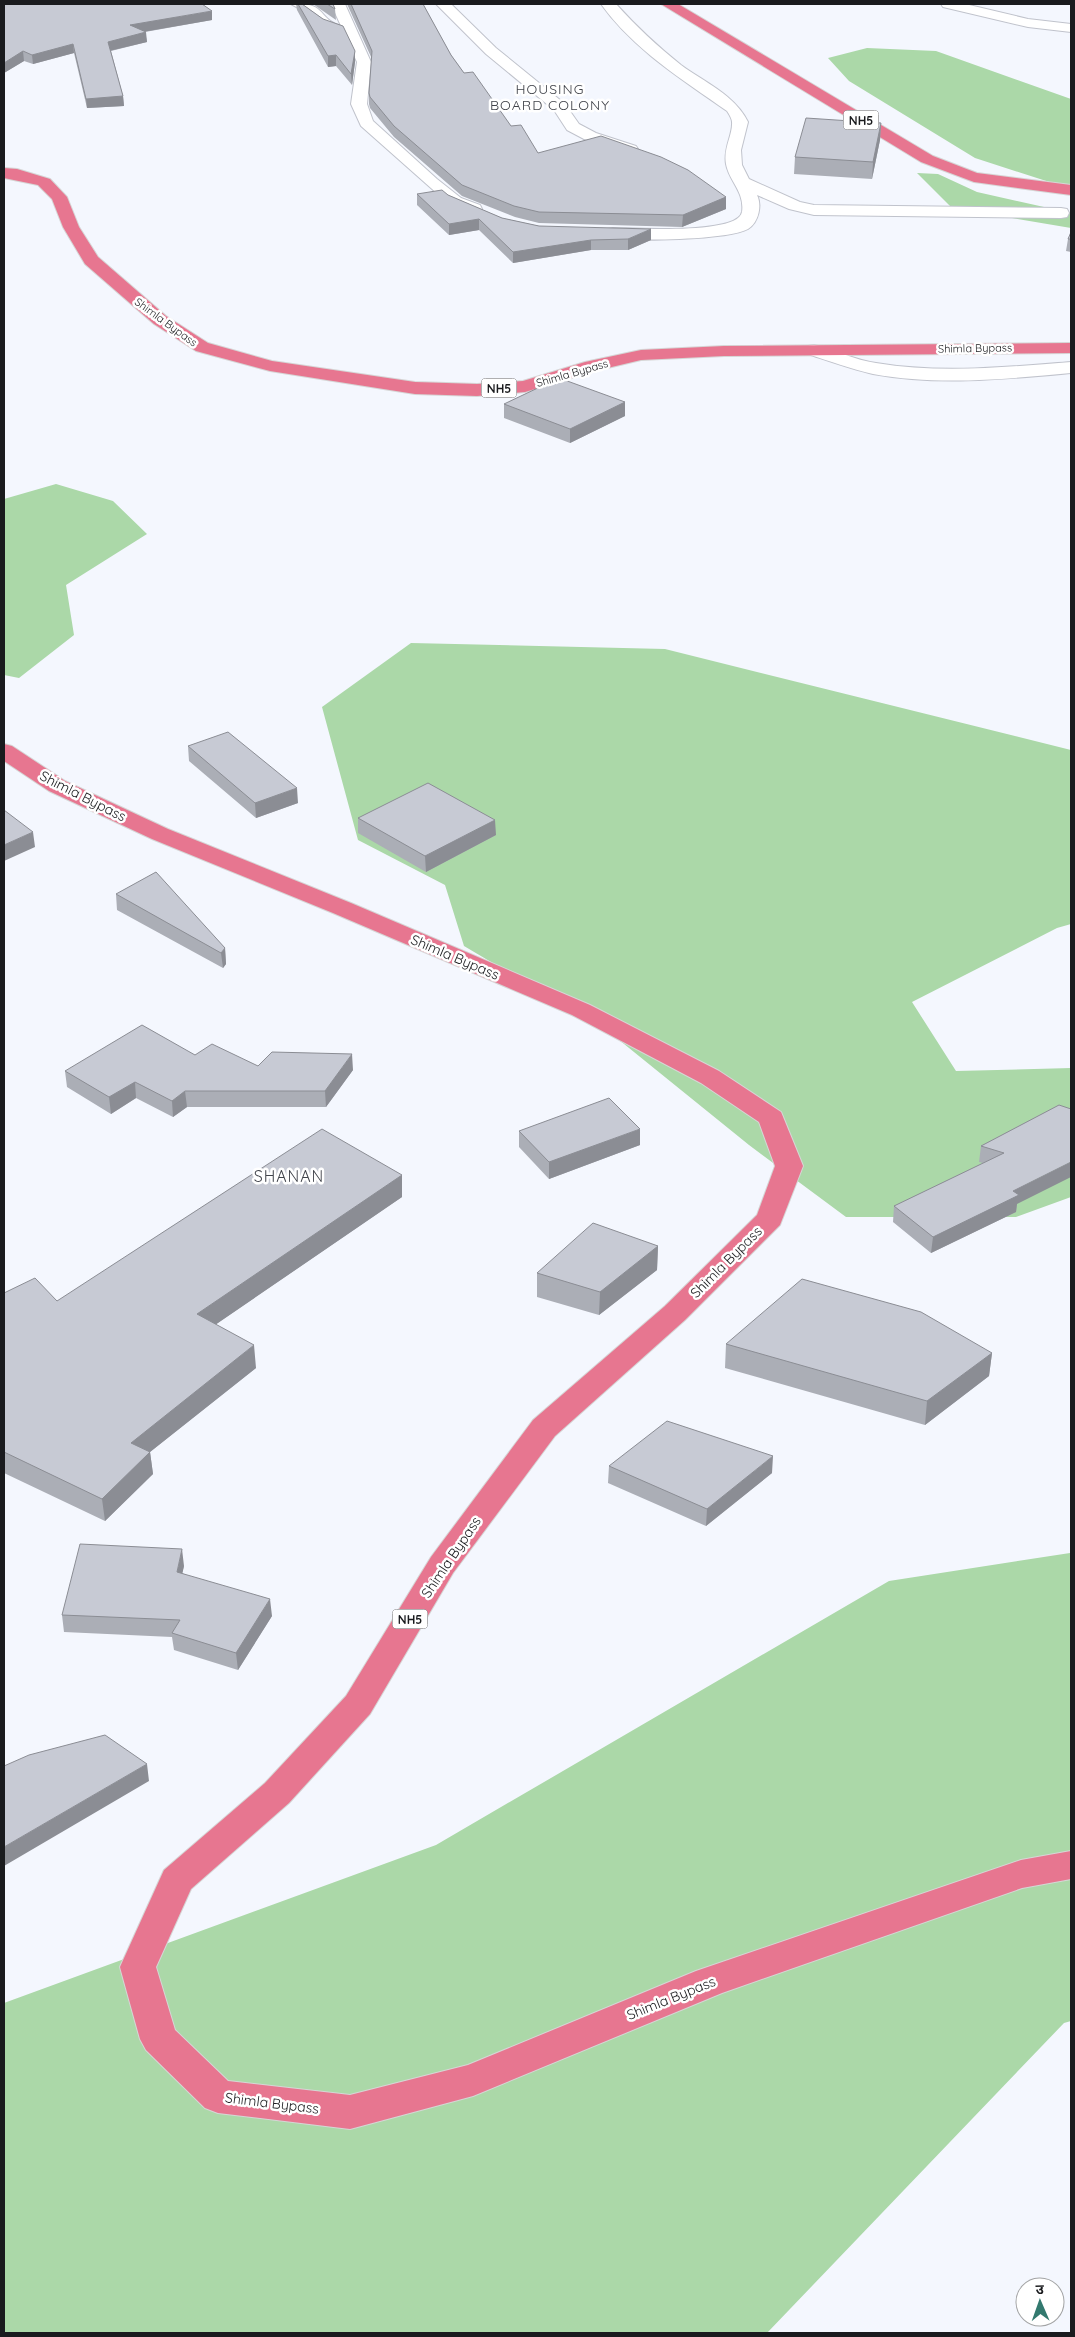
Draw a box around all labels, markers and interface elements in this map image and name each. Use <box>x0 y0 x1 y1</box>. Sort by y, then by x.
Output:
district label: HOUSING BOARD COLONY <box>490 80 610 114</box>
road number: NH5 <box>844 110 878 130</box>
street label: Shimla Bypass <box>132 295 200 349</box>
street label: Shimla Bypass <box>938 340 1012 356</box>
street label: Shimla Bypass <box>534 356 610 390</box>
road number: NH5 <box>482 378 516 398</box>
street label: Shimla Bypass <box>37 767 129 825</box>
street label: Shimla Bypass <box>408 930 502 984</box>
district label: SHANAN <box>254 1166 324 1186</box>
street label: Shimla Bypass <box>686 1222 766 1302</box>
street label: Shimla Bypass <box>417 1513 485 1601</box>
road number: NH5 <box>392 1610 428 1628</box>
street label: Shimla Bypass <box>624 1972 718 2024</box>
street label: Shimla Bypass <box>224 2088 320 2118</box>
north arrow <box>1015 2277 1065 2327</box>
text: उ <box>1035 2280 1045 2298</box>

